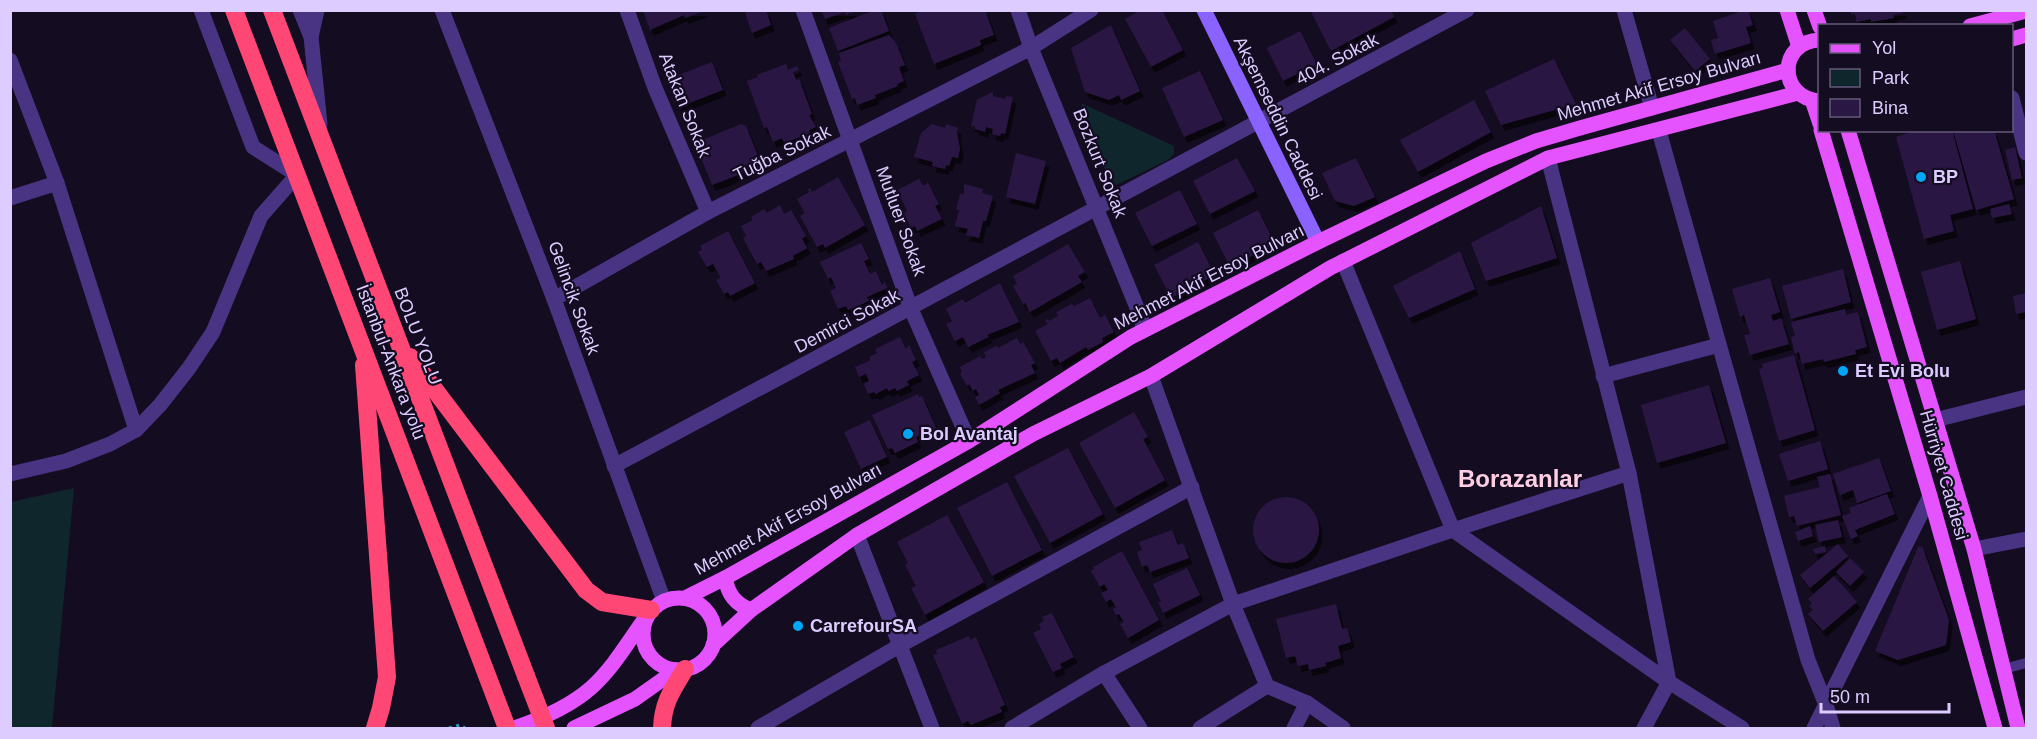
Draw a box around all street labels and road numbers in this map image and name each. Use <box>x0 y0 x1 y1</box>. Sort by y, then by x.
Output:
street label: 404. Sokak <box>1293 29 1382 89</box>
street label: Akşemseddin Caddesi <box>1230 33 1326 203</box>
street label: Mehmet Akif Ersoy Bulvarı <box>1555 47 1763 125</box>
street label: Atakan Sokak <box>655 50 715 161</box>
street label: Bozkurt Sokak <box>1069 105 1131 221</box>
street label: Tuğba Sokak <box>730 120 835 185</box>
street label: Mutluer Sokak <box>872 164 930 279</box>
street label: Mehmet Akif Ersoy Bulvarı <box>1110 220 1308 334</box>
street label: Gelincik Sokak <box>544 239 604 358</box>
street label: İstanbul-Ankara yolu <box>352 282 430 442</box>
street label: BOLU YOLU <box>390 284 446 388</box>
street label: Demirci Sokak <box>791 284 904 357</box>
street label: Hürriyet Caddesi <box>1916 408 1972 542</box>
street label: Mehmet Akif Ersoy Bulvarı <box>691 459 885 579</box>

